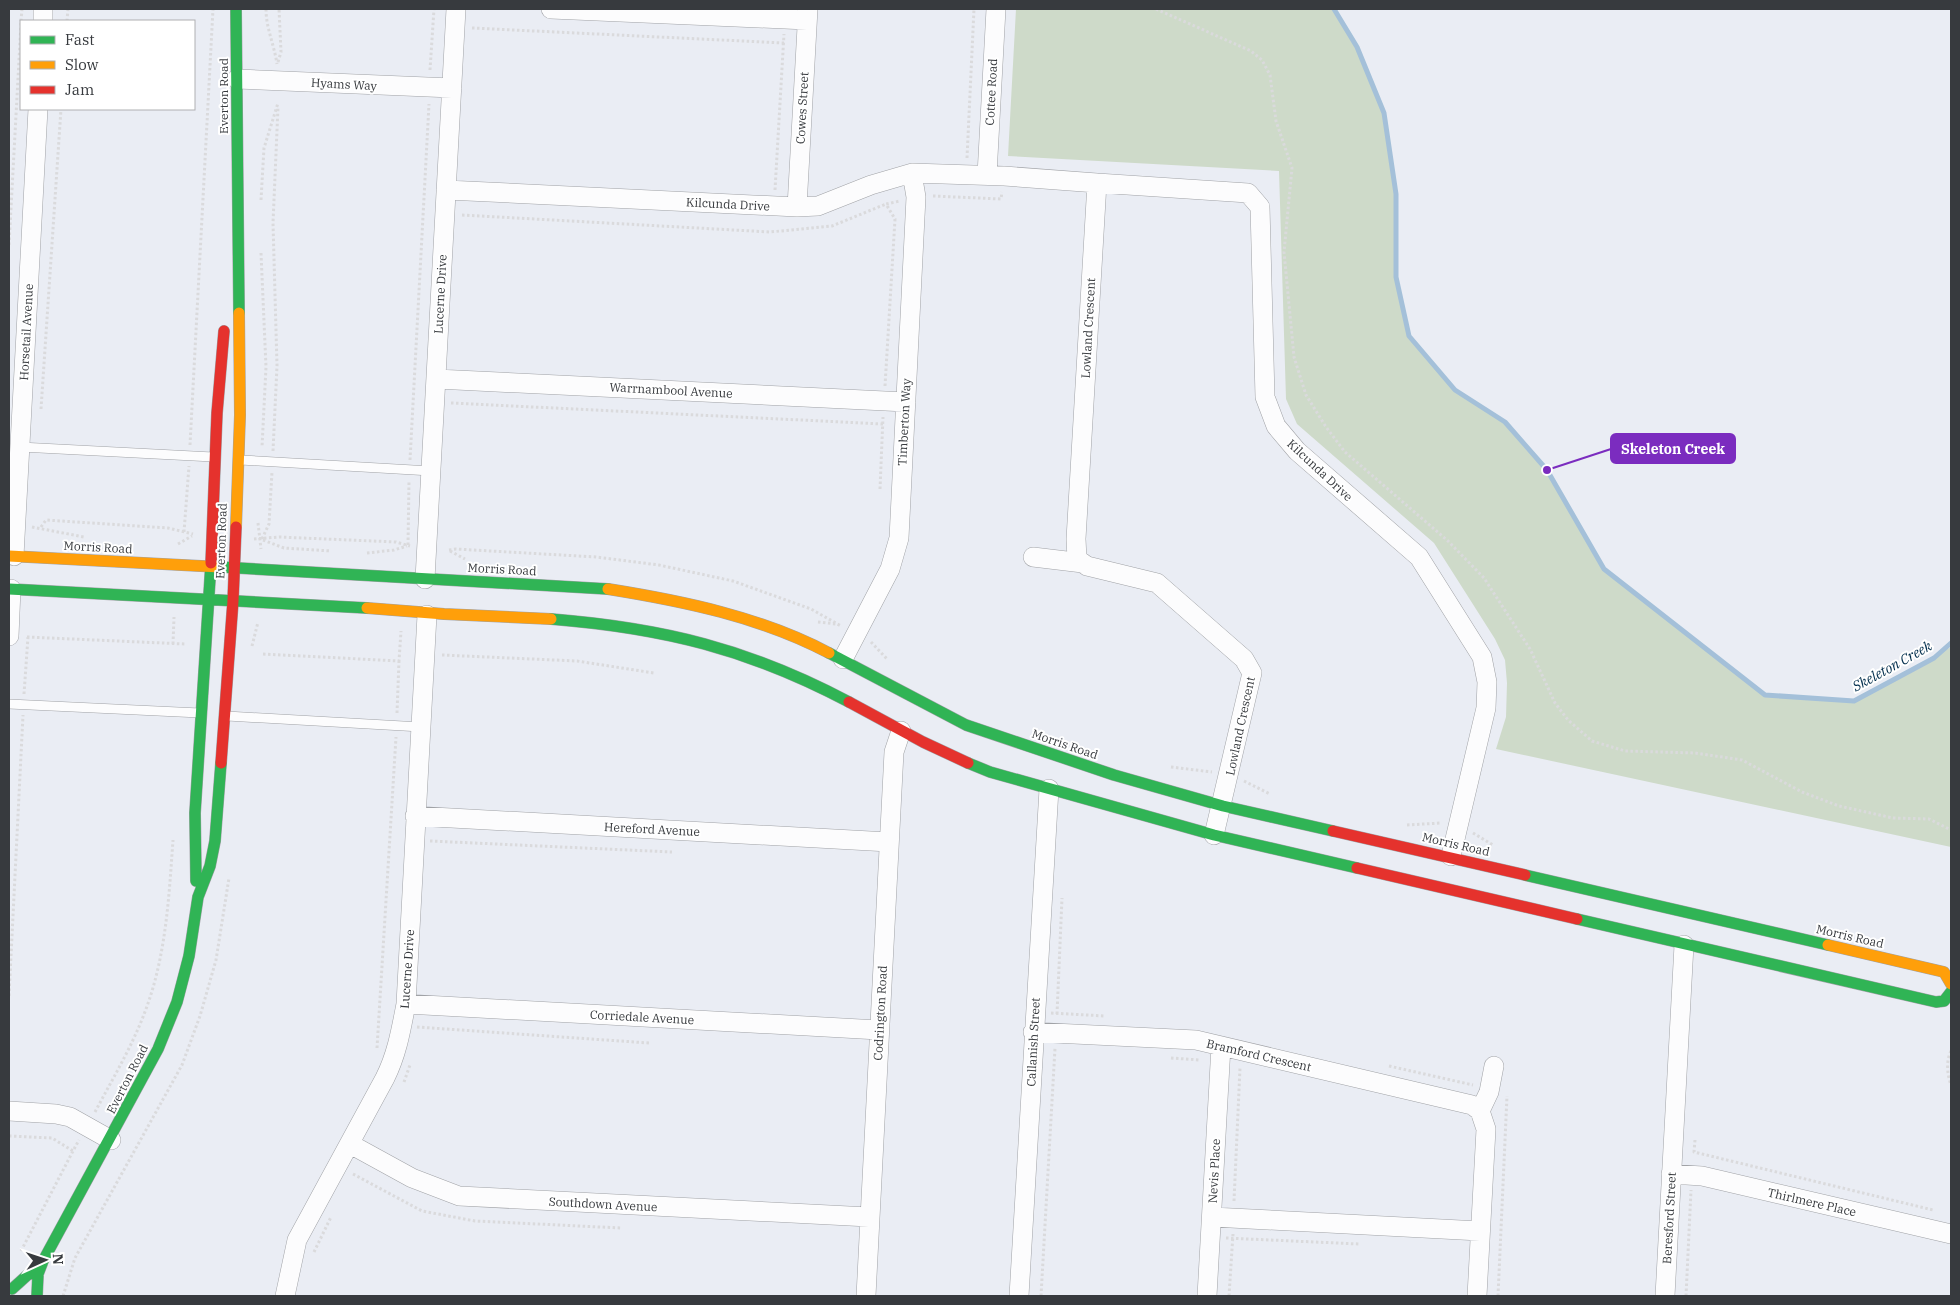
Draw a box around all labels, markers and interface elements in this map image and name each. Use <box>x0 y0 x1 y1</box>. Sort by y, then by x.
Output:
legend <box>20 20 195 110</box>
text: Fast <box>65 30 95 49</box>
text: Slow <box>65 55 99 74</box>
street label: Everton Road <box>216 58 231 134</box>
street label: Cottee Road <box>982 58 1000 126</box>
street label: Cowes Street <box>793 71 811 145</box>
street label: Hyams Way <box>311 75 378 93</box>
text: Jam <box>65 80 94 99</box>
street label: Kilcunda Drive <box>686 194 770 214</box>
street label: Lucerne Drive <box>430 254 450 334</box>
street label: Lowland Crescent <box>1078 277 1098 379</box>
street label: Horsetail Avenue <box>16 283 36 381</box>
street label: Timberton Way <box>894 377 914 466</box>
street label: Warrnambool Avenue <box>609 379 733 401</box>
callout: Skeleton Creek <box>1611 434 1735 463</box>
street label: Kilcunda Drive <box>1284 436 1356 504</box>
text: Skeleton Creek <box>1621 440 1725 458</box>
street label: Everton Road <box>212 503 230 579</box>
street label: Morris Road <box>63 538 133 556</box>
street label: Morris Road <box>467 560 537 578</box>
water label: Skeleton Creek <box>1848 636 1935 696</box>
street label: Lowland Crescent <box>1222 675 1258 777</box>
street label: Morris Road <box>1030 726 1100 762</box>
street label: Hereford Avenue <box>604 819 700 839</box>
street label: Morris Road <box>1421 829 1491 859</box>
street label: Morris Road <box>1815 921 1885 951</box>
street label: Lucerne Drive <box>397 929 417 1009</box>
street label: Codrington Road <box>870 965 890 1061</box>
street label: Callanish Street <box>1023 997 1043 1087</box>
street label: Corriedale Avenue <box>590 1007 694 1027</box>
street label: Bramford Crescent <box>1205 1036 1313 1074</box>
street label: Everton Road <box>103 1042 151 1116</box>
street label: Nevis Place <box>1205 1138 1223 1204</box>
street label: Beresford Street <box>1659 1172 1679 1264</box>
street label: Thirlmere Place <box>1766 1185 1858 1219</box>
street label: Southdown Avenue <box>548 1194 658 1214</box>
north arrow <box>20 1235 70 1285</box>
text: N <box>49 1253 67 1265</box>

